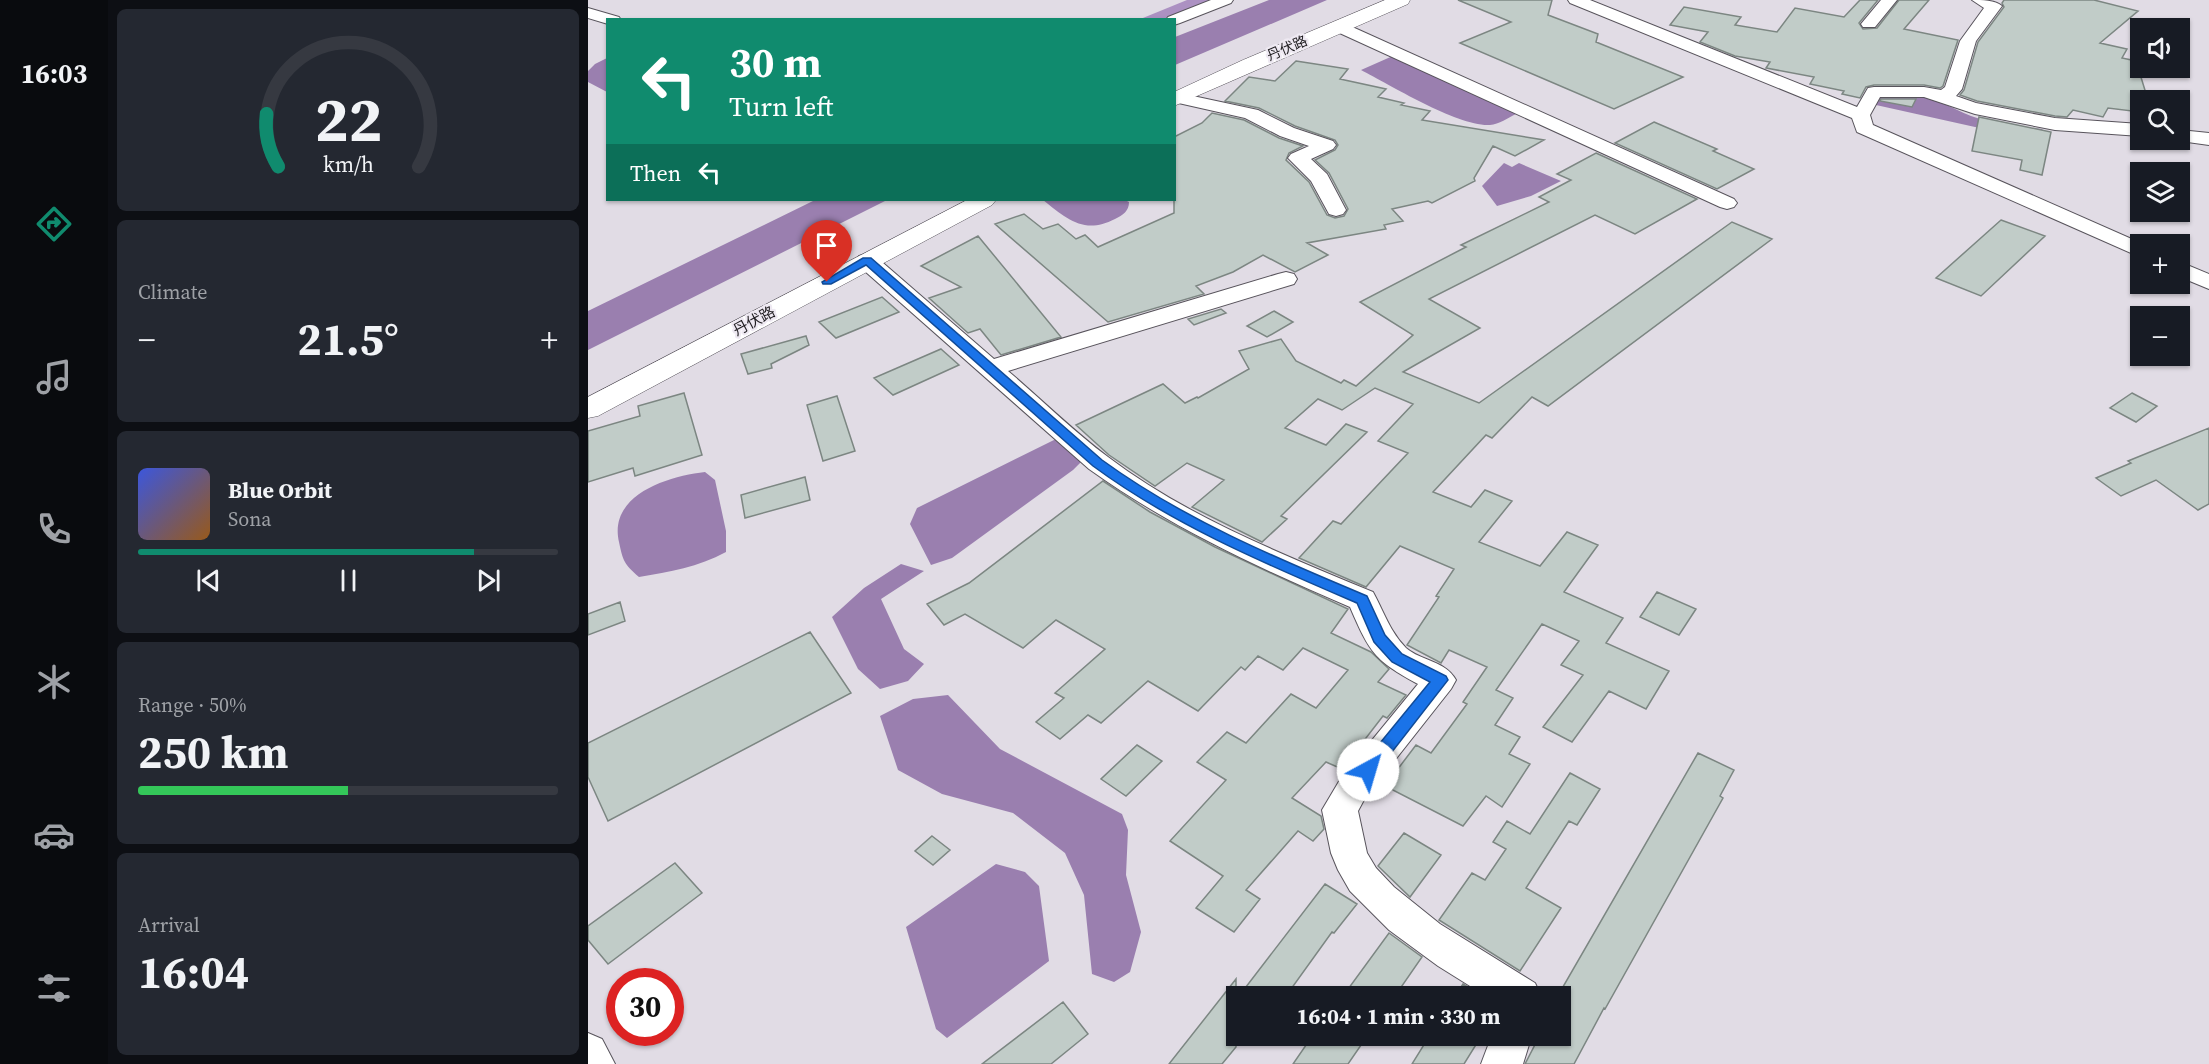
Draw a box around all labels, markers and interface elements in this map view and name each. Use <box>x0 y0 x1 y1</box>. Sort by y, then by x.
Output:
map controls <box>2130 18 2190 366</box>
button: sound <box>2130 18 2190 78</box>
street label: 丹伏路 <box>1264 31 1310 65</box>
text: 30 m <box>729 33 822 91</box>
icon: left <box>630 42 708 120</box>
text: 16:03 <box>21 55 87 92</box>
text: 22 <box>314 76 382 162</box>
text: Turn left <box>729 88 833 125</box>
button: search <box>2130 90 2190 150</box>
text: km/h <box>322 150 374 179</box>
icon: left <box>693 156 726 189</box>
text: Then <box>630 158 681 188</box>
button: layers <box>2130 162 2190 222</box>
icon: directions <box>33 203 75 245</box>
pin <box>801 220 852 282</box>
icon: arrive <box>810 229 843 262</box>
button: + <box>2130 234 2190 294</box>
text: Climate <box>138 278 207 306</box>
street label: 丹伏路 <box>729 301 779 340</box>
button: − <box>2130 306 2190 366</box>
text: 21.5° <box>297 308 399 370</box>
text: − <box>138 317 156 362</box>
text: + <box>541 317 558 362</box>
icon: music <box>33 356 75 398</box>
text: Blue Orbit <box>228 475 332 505</box>
text: Sona <box>228 505 272 533</box>
icon: phone <box>33 508 75 550</box>
icon: previous <box>192 564 225 597</box>
icon: pause <box>332 564 365 597</box>
icon: next <box>472 564 505 597</box>
icon: climate <box>33 661 75 703</box>
text: Range · 50% <box>138 691 247 719</box>
text: 250 km <box>138 721 289 783</box>
position arrow <box>1336 738 1400 802</box>
icon: car <box>33 814 75 856</box>
text: Arrival <box>138 911 200 939</box>
text: 16:04 <box>138 941 249 1003</box>
icon: filters <box>33 967 75 1009</box>
speed limit sign: 30 <box>606 968 684 1046</box>
text: 16:04 · 1 min · 330 m <box>1297 1001 1500 1031</box>

